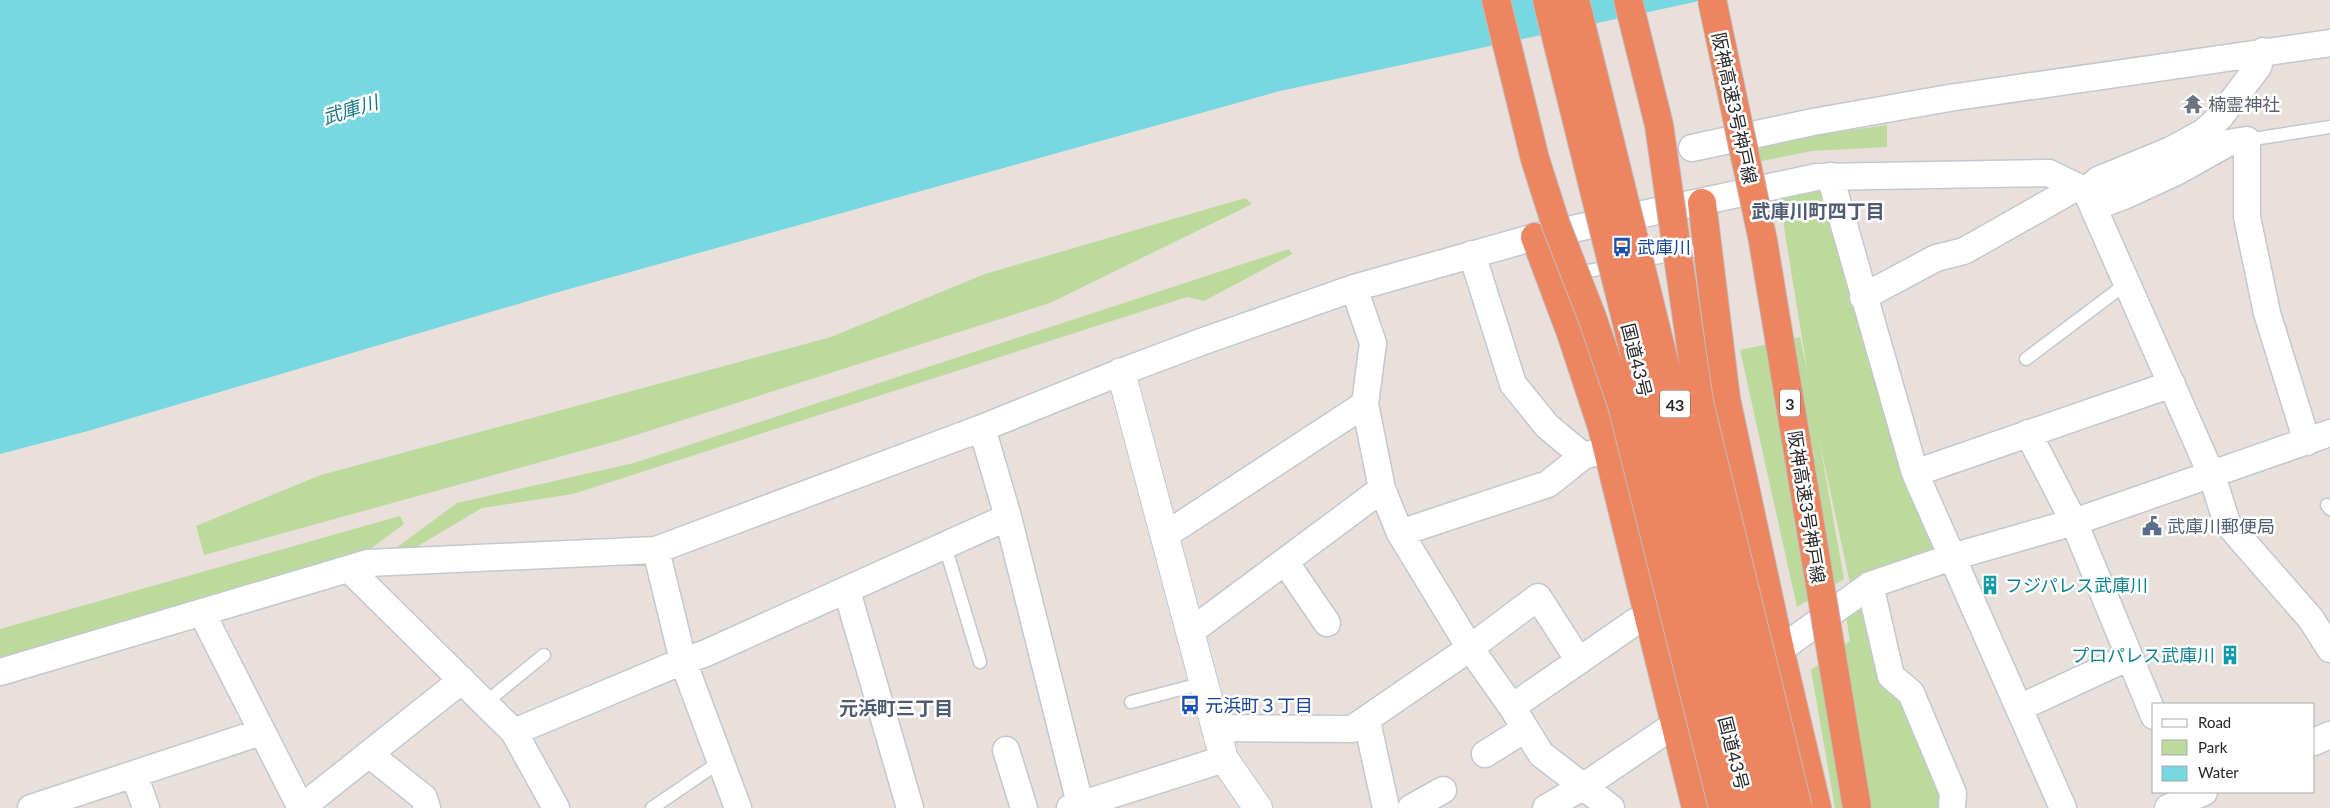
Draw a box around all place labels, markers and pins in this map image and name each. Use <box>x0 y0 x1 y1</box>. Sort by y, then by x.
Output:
temple icon: 楠霊神社 <box>2182 93 2204 115</box>
place label: 楠霊神社 <box>2208 93 2280 115</box>
bus stop icon: 武庫川 <box>1611 236 1633 258</box>
place label: 武庫川 <box>1637 236 1691 258</box>
public building icon: 武庫川郵便局 <box>2141 515 2163 537</box>
place label: 武庫川郵便局 <box>2167 515 2275 537</box>
building icon: フジパレス武庫川 <box>1979 574 2001 596</box>
place label: フジパレス武庫川 <box>2005 574 2148 596</box>
place label: プロパレス武庫川 <box>2071 644 2215 666</box>
building icon: プロパレス武庫川 <box>2219 644 2241 666</box>
bus stop icon: 元浜町３丁目 <box>1179 694 1201 716</box>
place label: 元浜町３丁目 <box>1205 694 1313 716</box>

